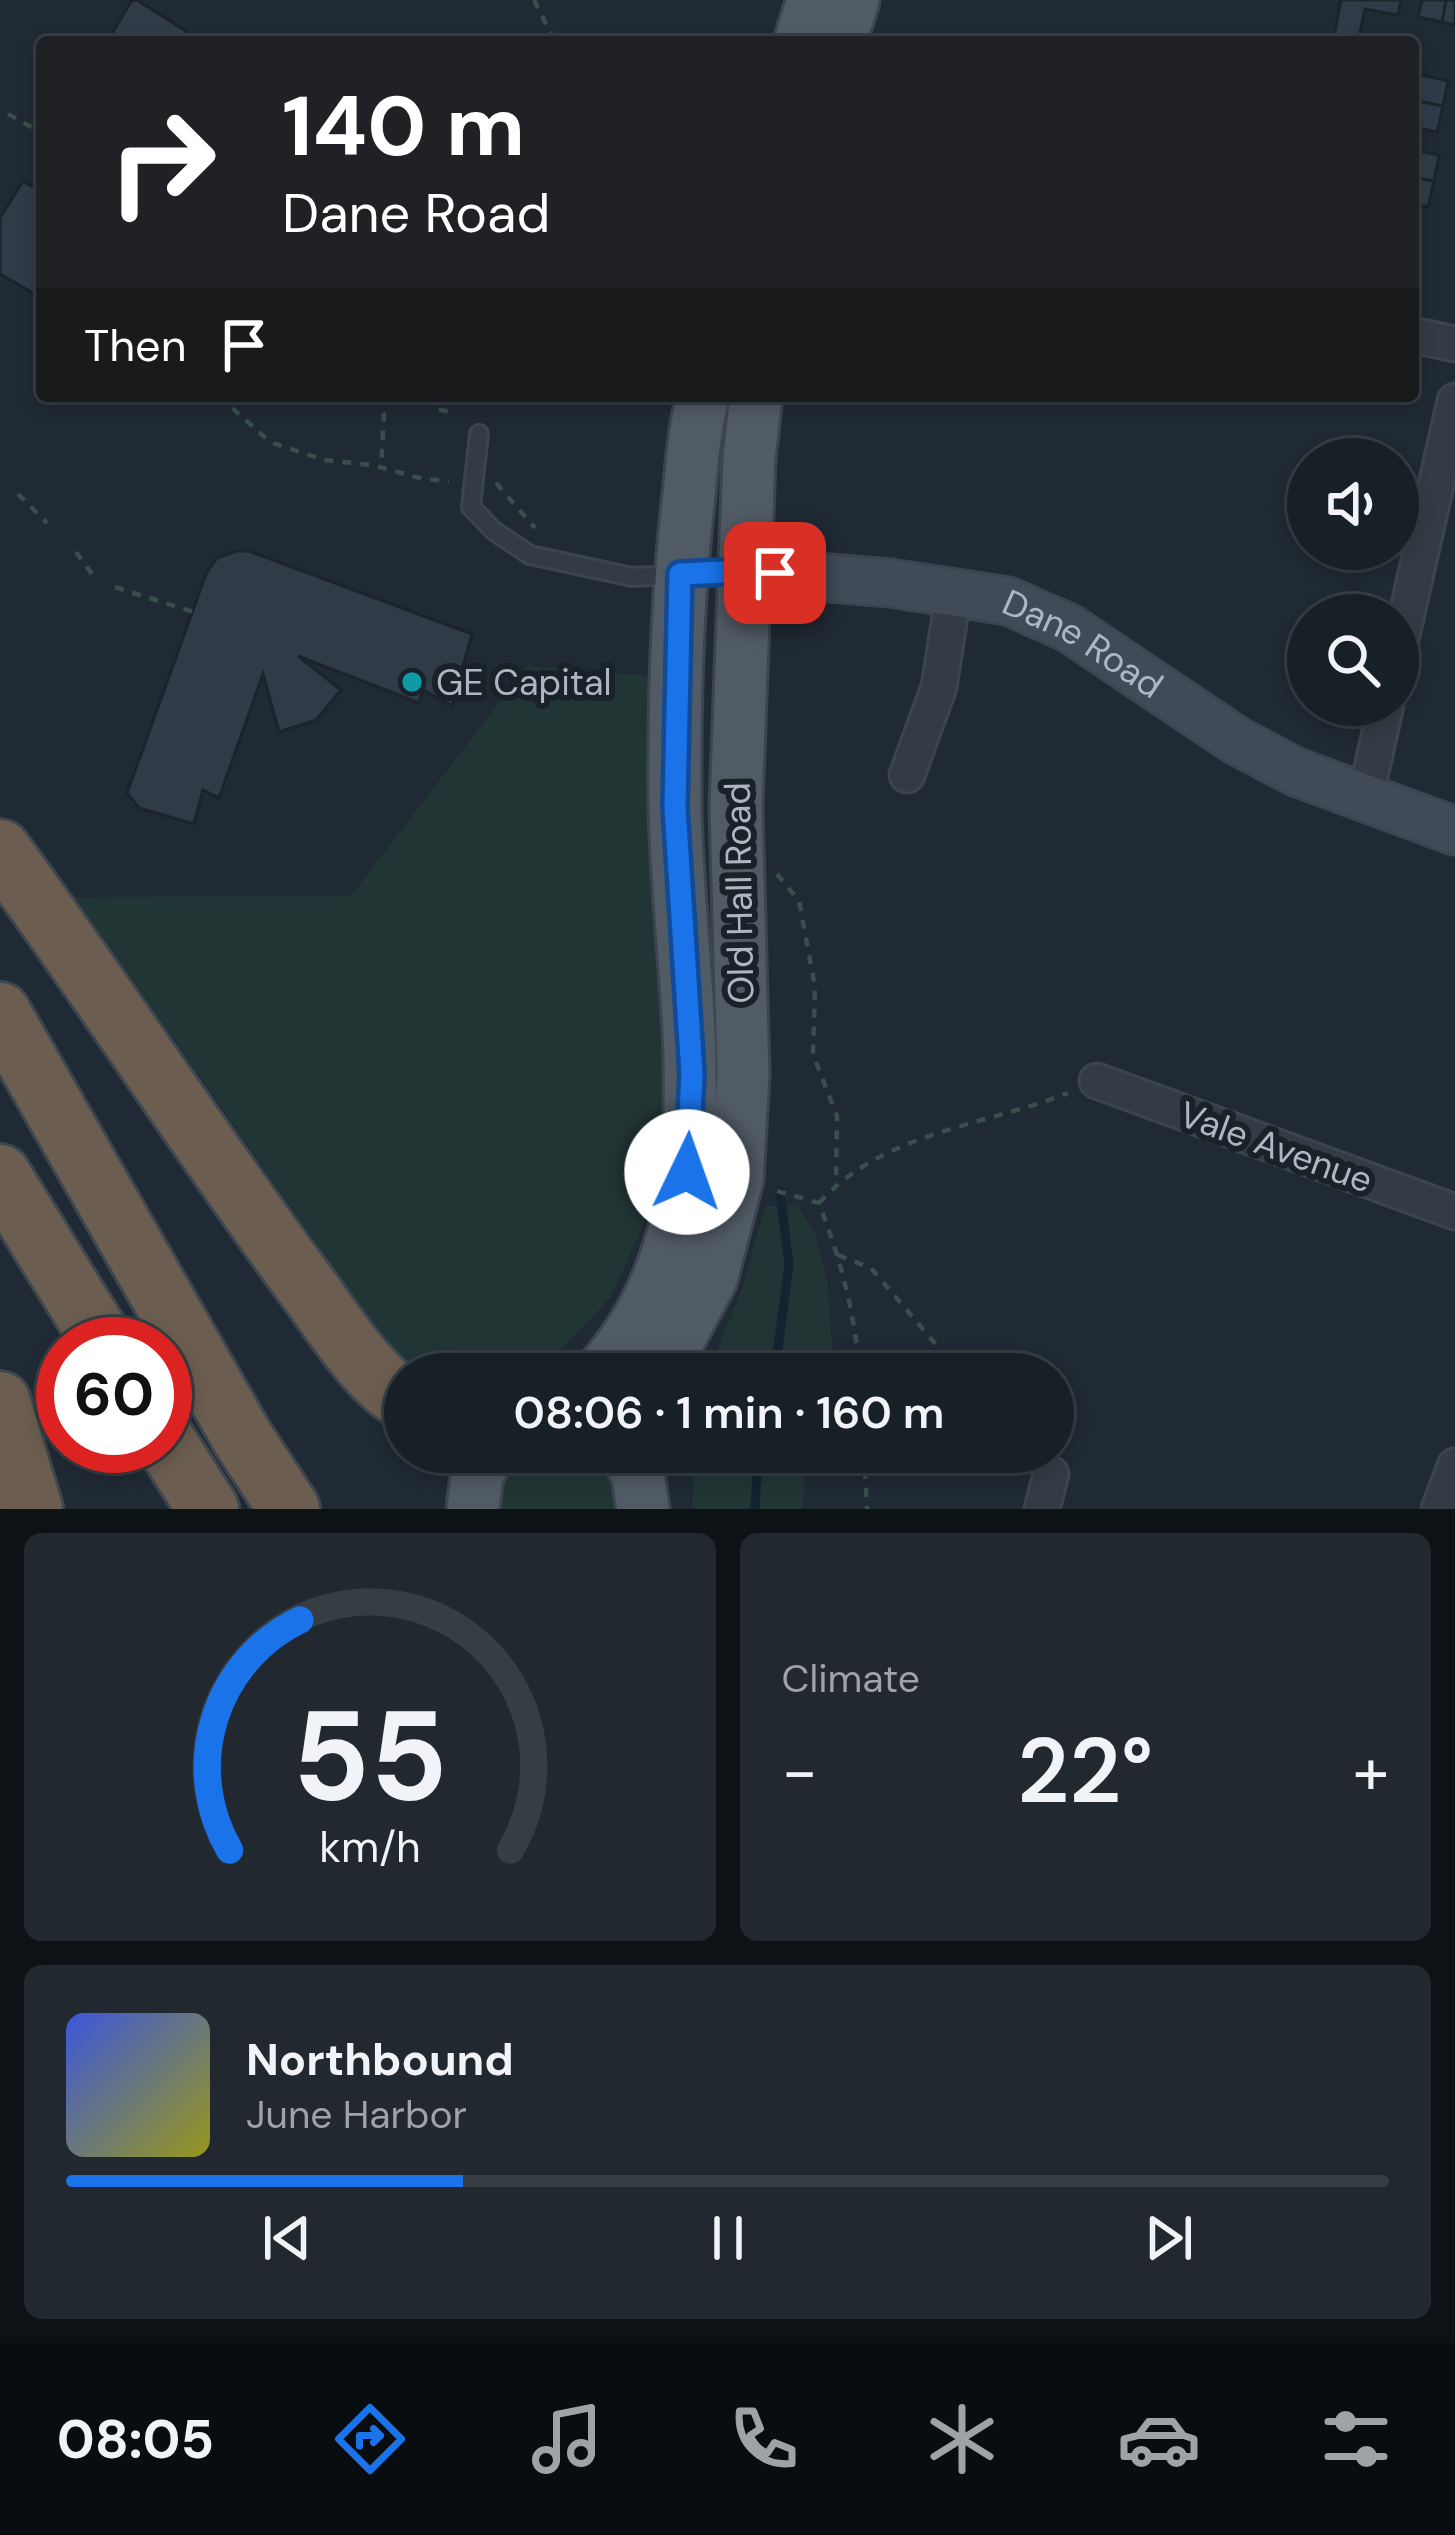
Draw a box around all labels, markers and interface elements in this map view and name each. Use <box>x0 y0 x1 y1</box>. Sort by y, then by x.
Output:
text: 140 m <box>282 72 525 181</box>
icon: right <box>84 84 240 240</box>
text: Dane Road <box>282 178 550 249</box>
icon: arrive <box>211 312 277 378</box>
text: Then <box>84 316 187 375</box>
map controls <box>1287 438 1419 726</box>
button: sound <box>1287 438 1419 570</box>
pin <box>724 522 826 624</box>
icon: arrive <box>742 540 808 606</box>
street label: Dane Road <box>995 578 1172 708</box>
button: search <box>1287 594 1419 726</box>
place label: GE Capital <box>436 659 612 706</box>
marker: GE Capital <box>399 669 425 695</box>
street label: Old Hall Road <box>714 782 764 1004</box>
street label: Vale Avenue <box>1173 1090 1379 1204</box>
position arrow <box>624 1109 750 1235</box>
speed limit sign: 60 <box>36 1317 192 1473</box>
text: 08:06 · 1 min · 160 m <box>514 1383 944 1442</box>
text: Climate <box>782 1653 920 1704</box>
text: 55 <box>292 1675 447 1838</box>
text: 22° <box>1017 1713 1153 1830</box>
text: − <box>782 1729 818 1814</box>
text: + <box>1353 1729 1389 1814</box>
text: km/h <box>319 1819 420 1875</box>
text: Northbound <box>246 2030 514 2089</box>
text: June Harbor <box>246 2089 467 2140</box>
icon: previous <box>254 2205 320 2271</box>
icon: pause <box>695 2205 761 2271</box>
icon: next <box>1136 2205 1202 2271</box>
icon: directions <box>328 2397 412 2481</box>
icon: music <box>525 2397 609 2481</box>
icon: phone <box>722 2397 806 2481</box>
icon: climate <box>920 2397 1004 2481</box>
icon: car <box>1117 2397 1201 2481</box>
icon: filters <box>1314 2397 1398 2481</box>
text: 08:05 <box>57 2404 214 2475</box>

